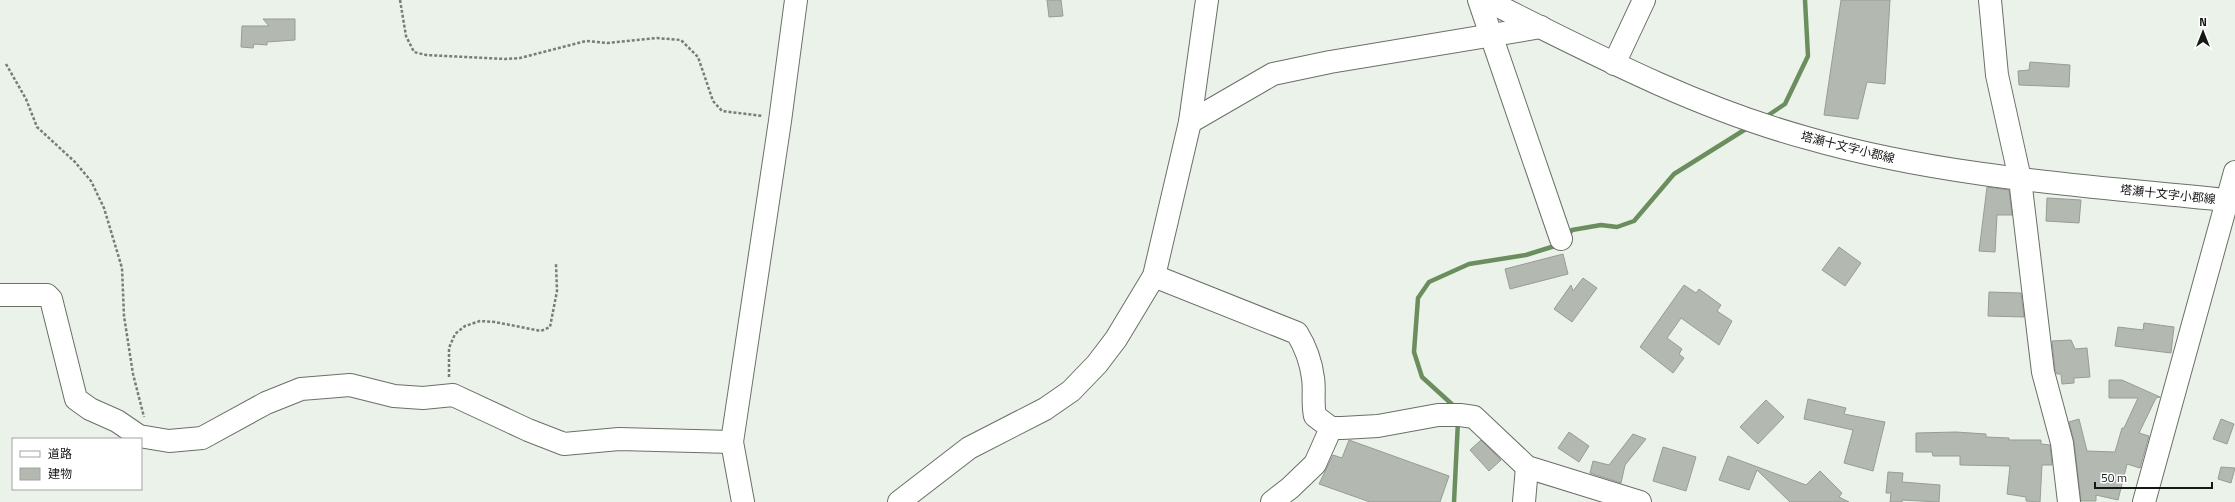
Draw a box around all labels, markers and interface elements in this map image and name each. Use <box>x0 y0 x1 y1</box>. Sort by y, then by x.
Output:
north arrow <box>2183 12 2223 52</box>
text: N <box>2199 14 2207 30</box>
street label: 塔瀬十文字小郡線 <box>1799 126 1897 168</box>
street label: 塔瀬十文字小郡線 <box>2119 180 2217 208</box>
legend <box>12 438 142 490</box>
text: 道路 <box>48 444 72 463</box>
text: 建物 <box>48 464 72 483</box>
scale bar <box>2095 464 2212 490</box>
text: 50 m <box>2101 468 2127 487</box>

